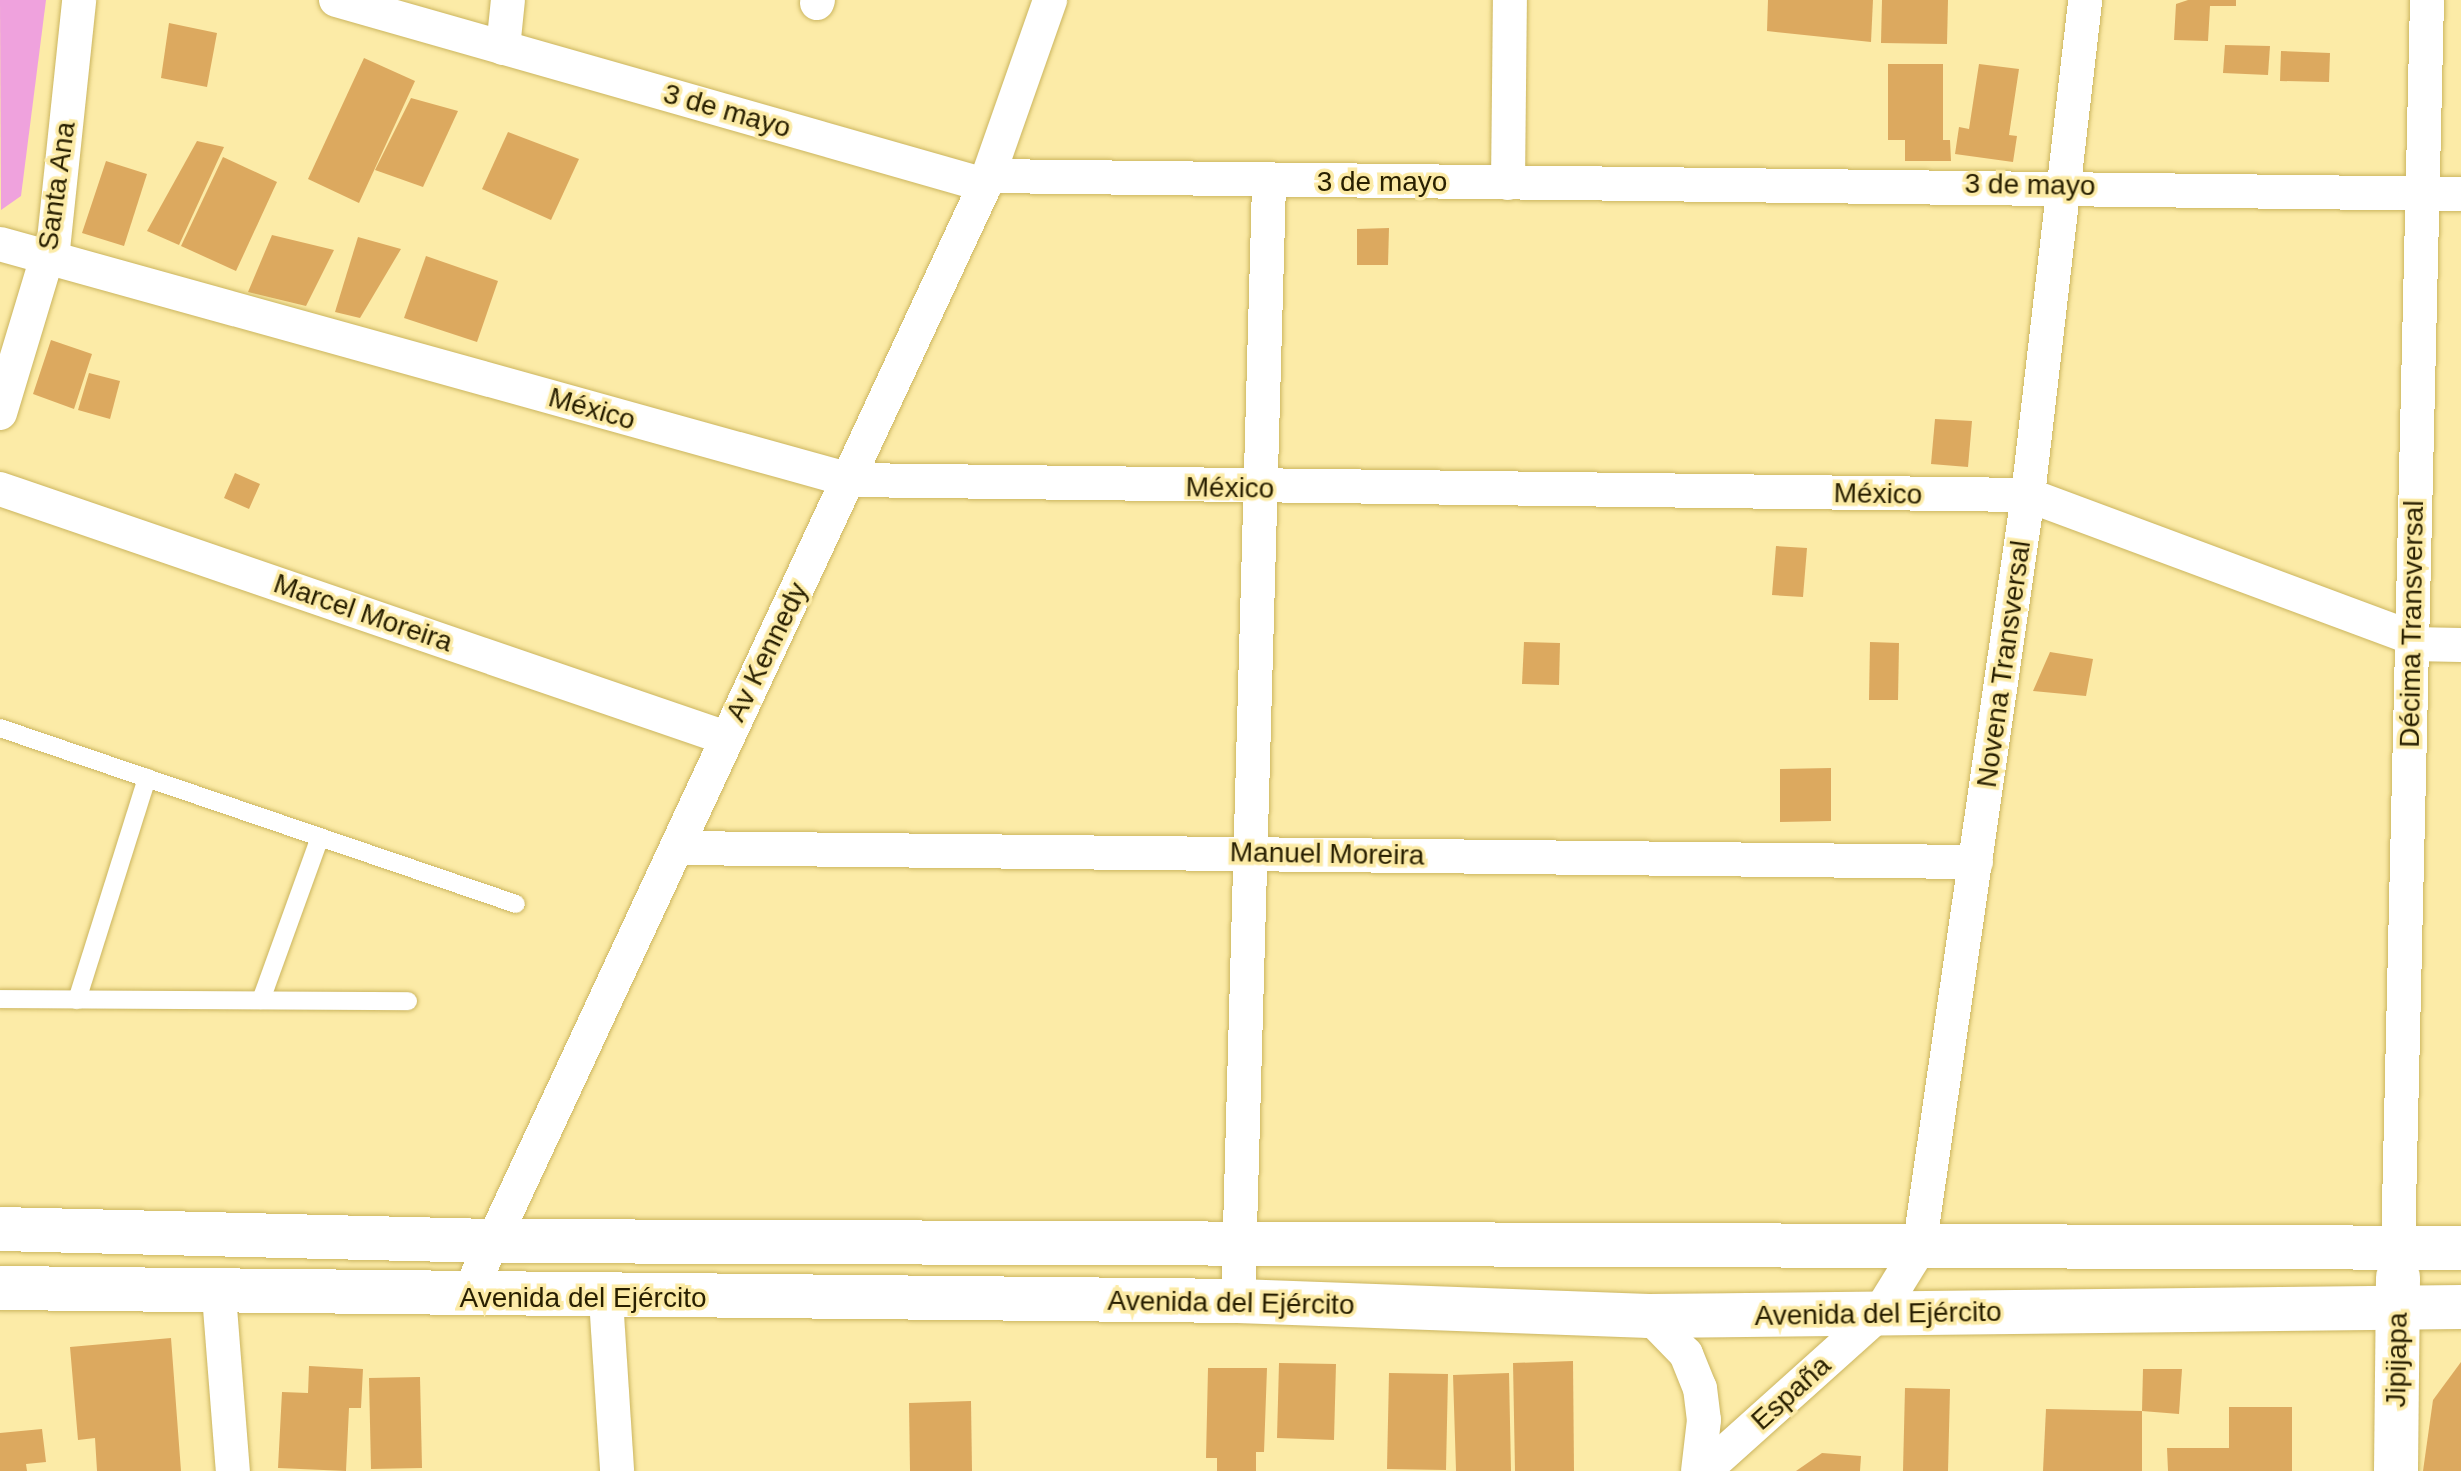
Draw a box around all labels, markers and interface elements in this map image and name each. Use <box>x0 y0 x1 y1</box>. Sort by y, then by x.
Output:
street label: 3 de mayo <box>660 77 794 145</box>
street label: Santa Ana <box>31 119 83 253</box>
street label: 3 de mayo <box>1317 165 1447 199</box>
street label: 3 de mayo <box>1964 167 2096 203</box>
street label: México <box>545 381 639 437</box>
street label: México <box>1185 470 1275 506</box>
street label: México <box>1833 476 1923 512</box>
street label: Décima Transversal <box>2393 500 2431 748</box>
street label: Novena Transversal <box>1970 538 2038 790</box>
street label: Marcel Moreira <box>269 567 457 659</box>
street label: Av Kennedy <box>719 577 815 727</box>
street label: Manuel Moreira <box>1229 836 1425 872</box>
street label: Avenida del Ejército <box>460 1281 706 1315</box>
street label: Avenida del Ejército <box>1107 1284 1355 1322</box>
street label: Avenida del Ejército <box>1754 1295 2002 1333</box>
street label: Jipijapa <box>2379 1312 2415 1408</box>
street label: España <box>1744 1349 1838 1437</box>

